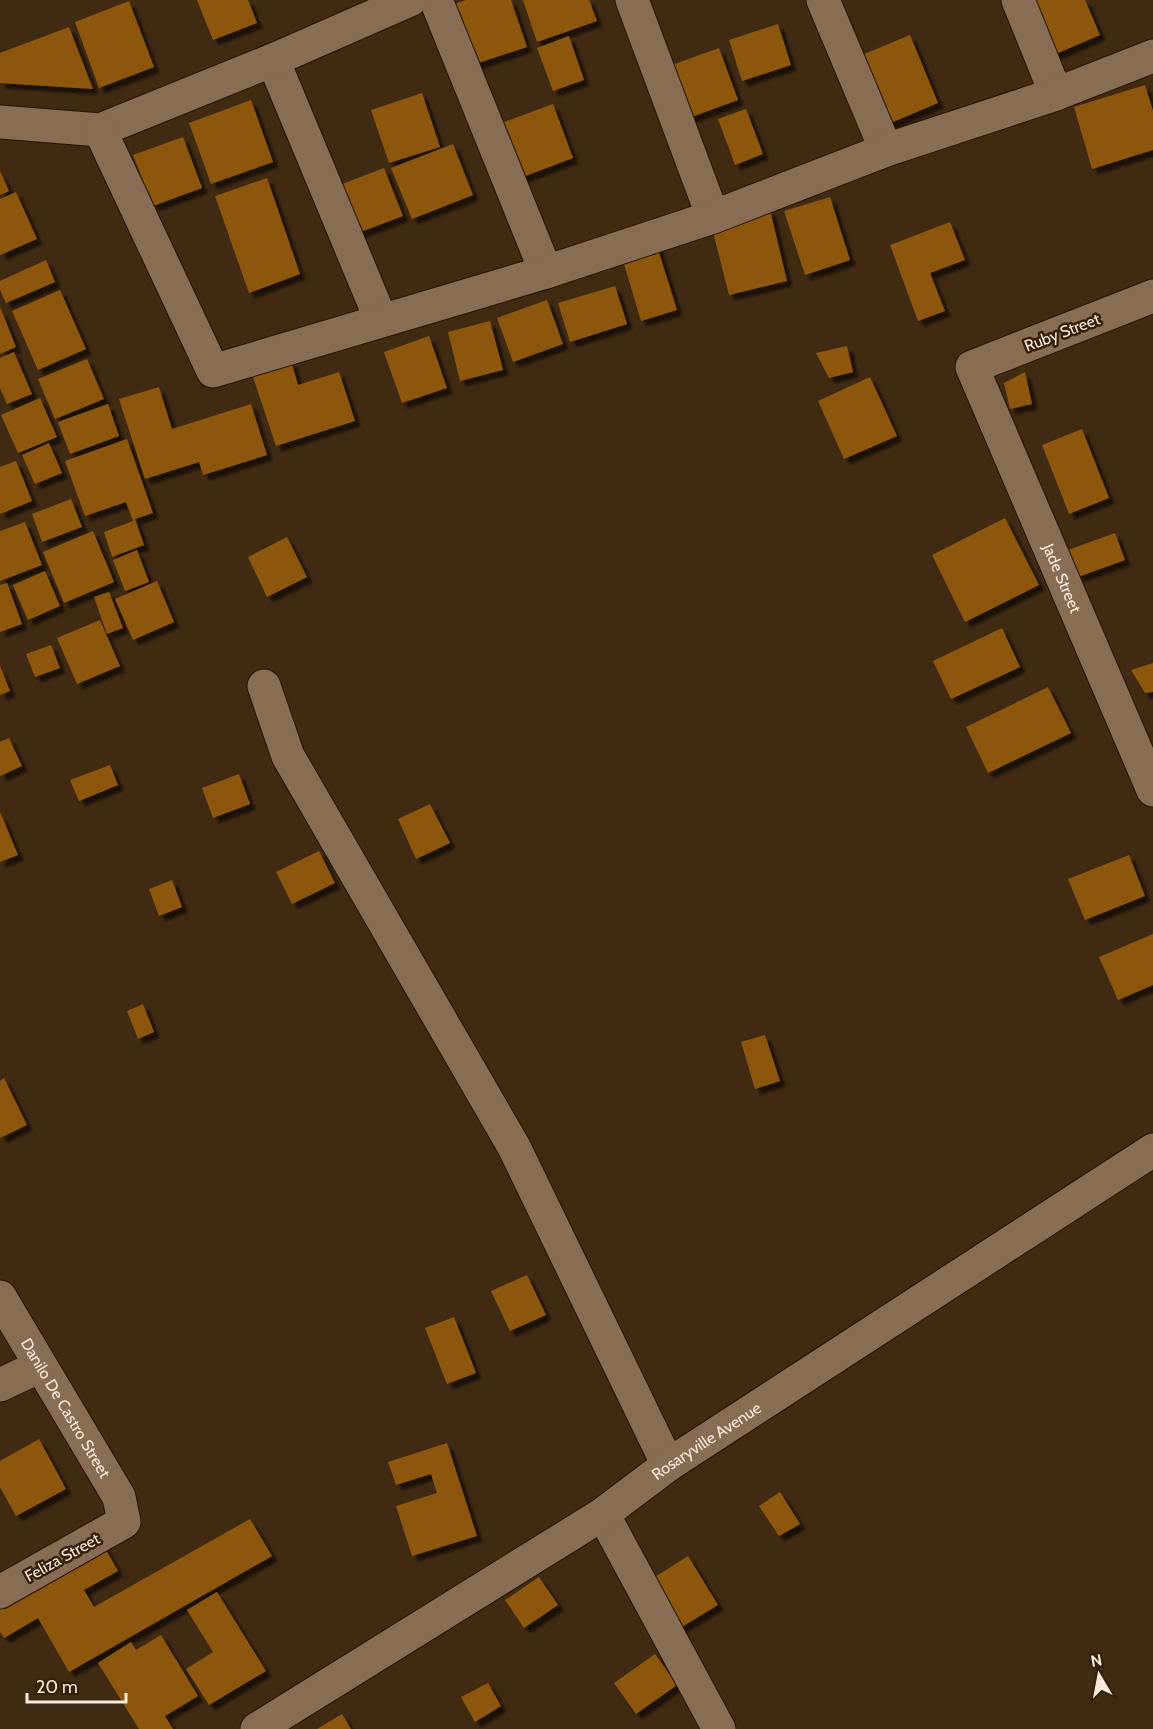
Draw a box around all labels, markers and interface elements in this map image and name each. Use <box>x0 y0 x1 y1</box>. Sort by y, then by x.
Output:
street label: Ruby Street <box>1022 309 1103 356</box>
street label: Jade Street <box>1038 540 1085 616</box>
street label: Danilo De Castro Street <box>17 1335 115 1482</box>
street label: Rosaryville Avenue <box>648 1398 765 1484</box>
street label: Feliza Street <box>21 1529 104 1586</box>
north arrow <box>1069 1645 1129 1705</box>
text: N <box>1089 1650 1104 1671</box>
scale bar <box>27 1666 126 1704</box>
text: 20 m <box>36 1676 78 1698</box>

